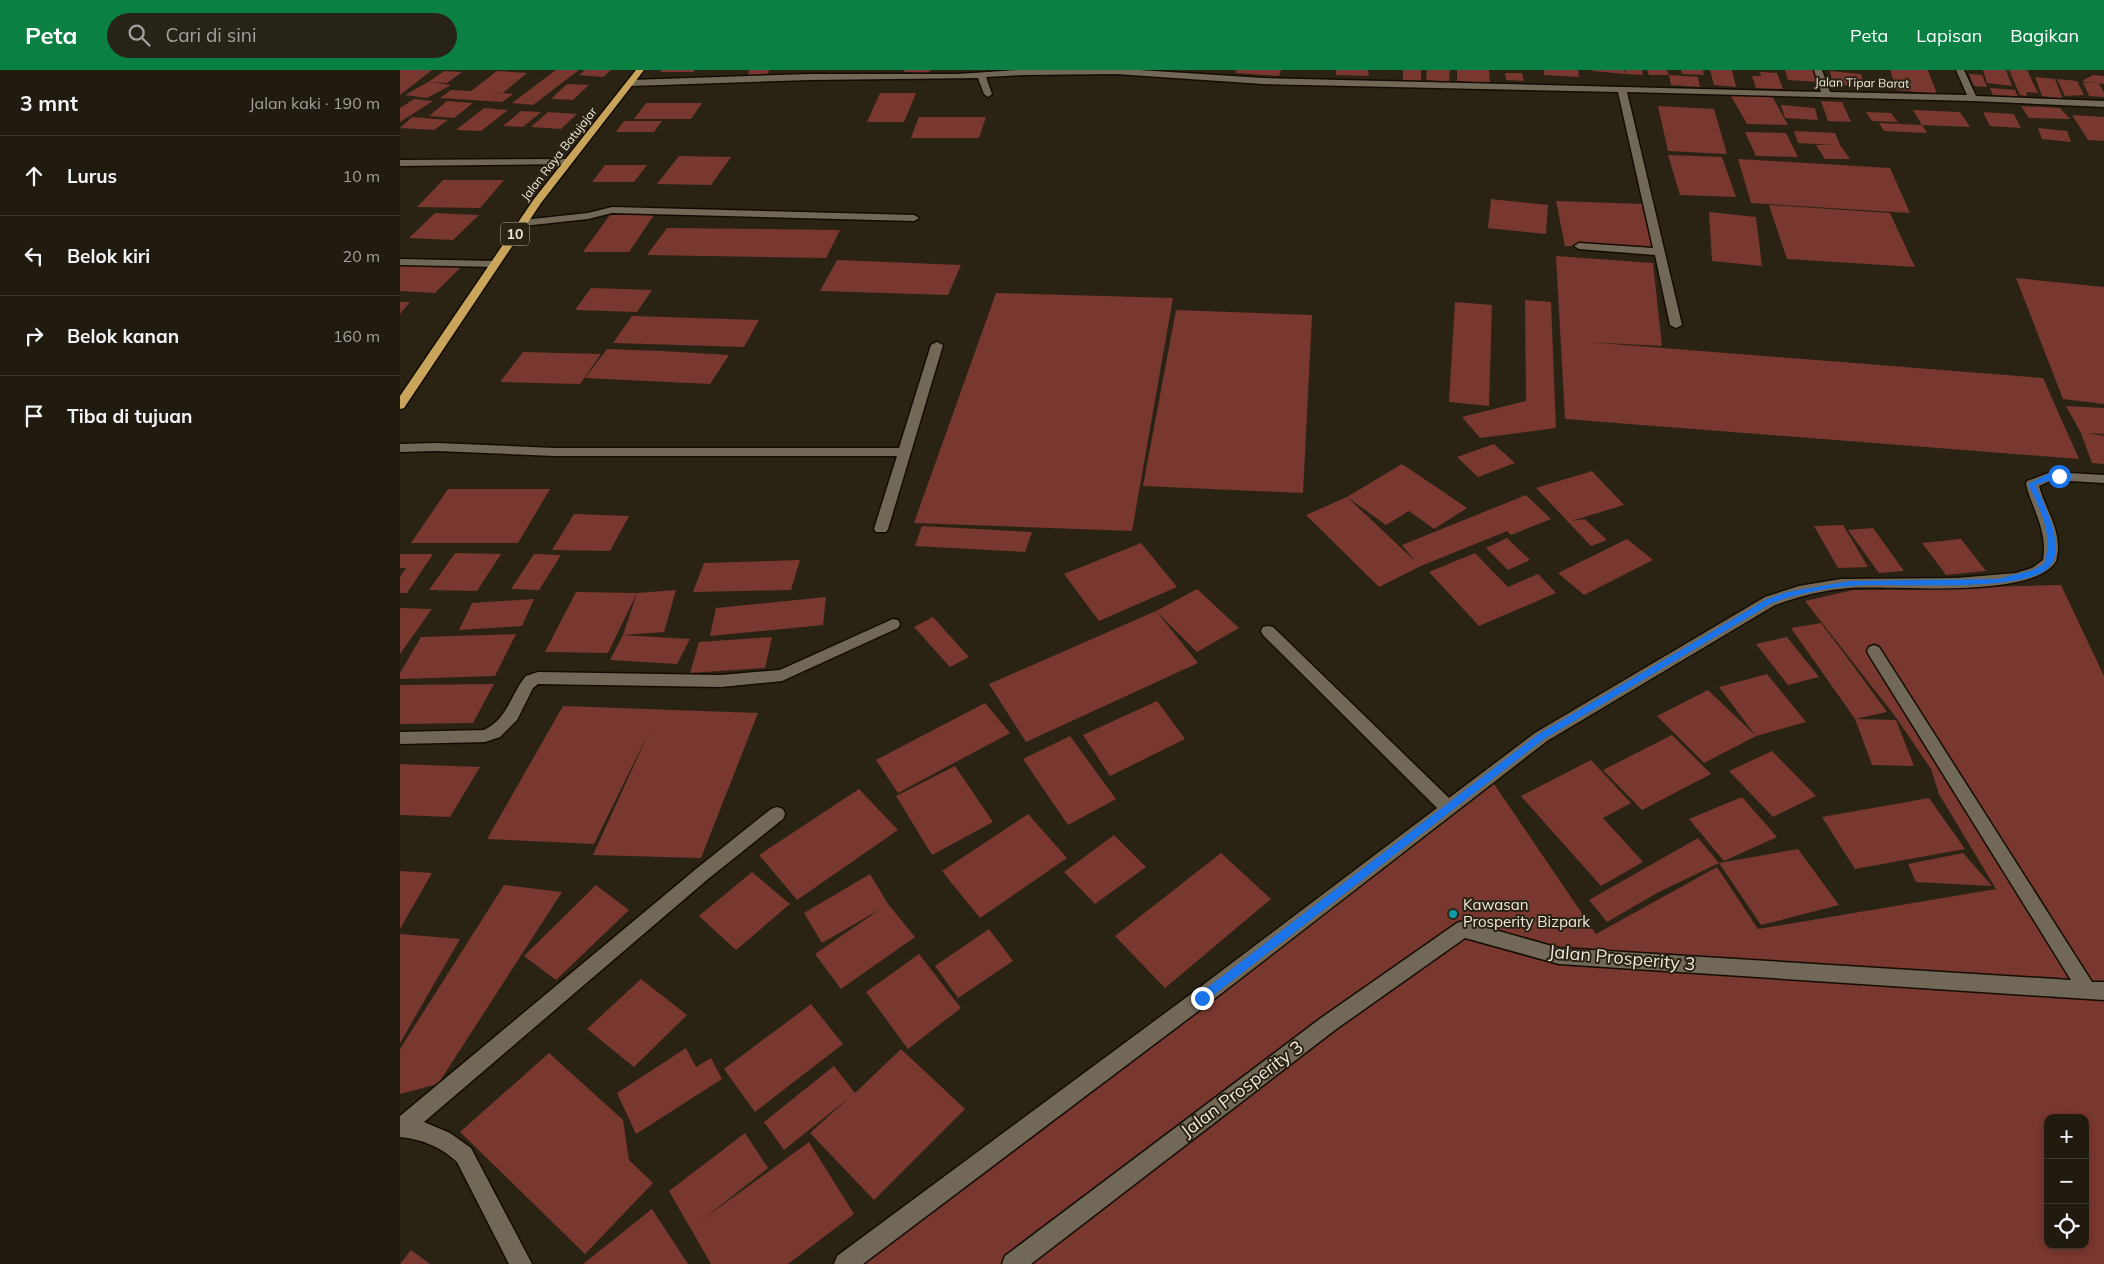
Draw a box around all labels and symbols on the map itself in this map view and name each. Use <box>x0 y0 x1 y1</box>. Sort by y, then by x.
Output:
street label: Jalan Tipar Barat <box>1815 74 1909 91</box>
street label: Jalan Raya Batujajar <box>518 104 600 203</box>
road number: 10 <box>501 222 529 245</box>
route start <box>2048 465 2071 488</box>
place label: Kawasan Prosperity Bizpark <box>1463 895 1590 931</box>
marker: Kawasan Prosperity Bizpark <box>1447 908 1459 920</box>
street label: Jalan Prosperity 3 <box>1548 940 1696 975</box>
route end <box>1191 987 1214 1010</box>
street label: Jalan Prosperity 3 <box>1176 1035 1307 1142</box>

